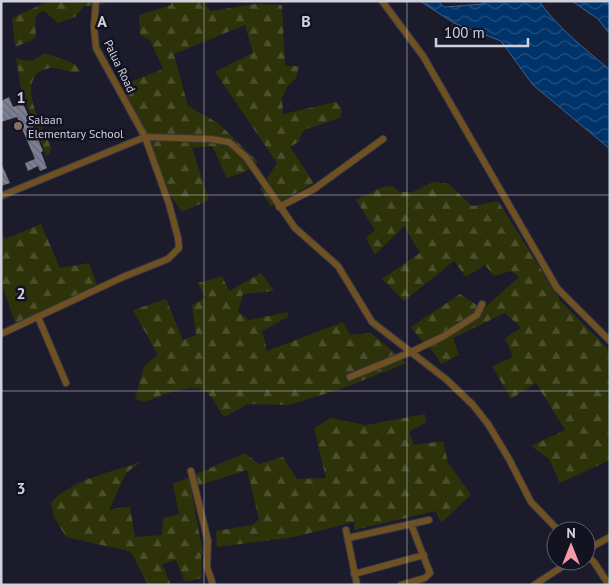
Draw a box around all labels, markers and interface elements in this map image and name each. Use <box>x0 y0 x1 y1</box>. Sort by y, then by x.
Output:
text: A <box>97 11 107 31</box>
text: B <box>301 11 311 31</box>
scale bar <box>436 15 528 47</box>
text: 100 m <box>444 23 485 42</box>
street label: Palua Road <box>101 37 139 95</box>
text: 1 <box>16 87 26 107</box>
place label: Salaan Elementary School <box>28 112 124 141</box>
marker: Salaan Elementary School <box>12 120 24 132</box>
text: 2 <box>16 283 26 303</box>
text: 3 <box>16 478 26 498</box>
north arrow <box>546 521 596 571</box>
text: N <box>566 524 576 542</box>

